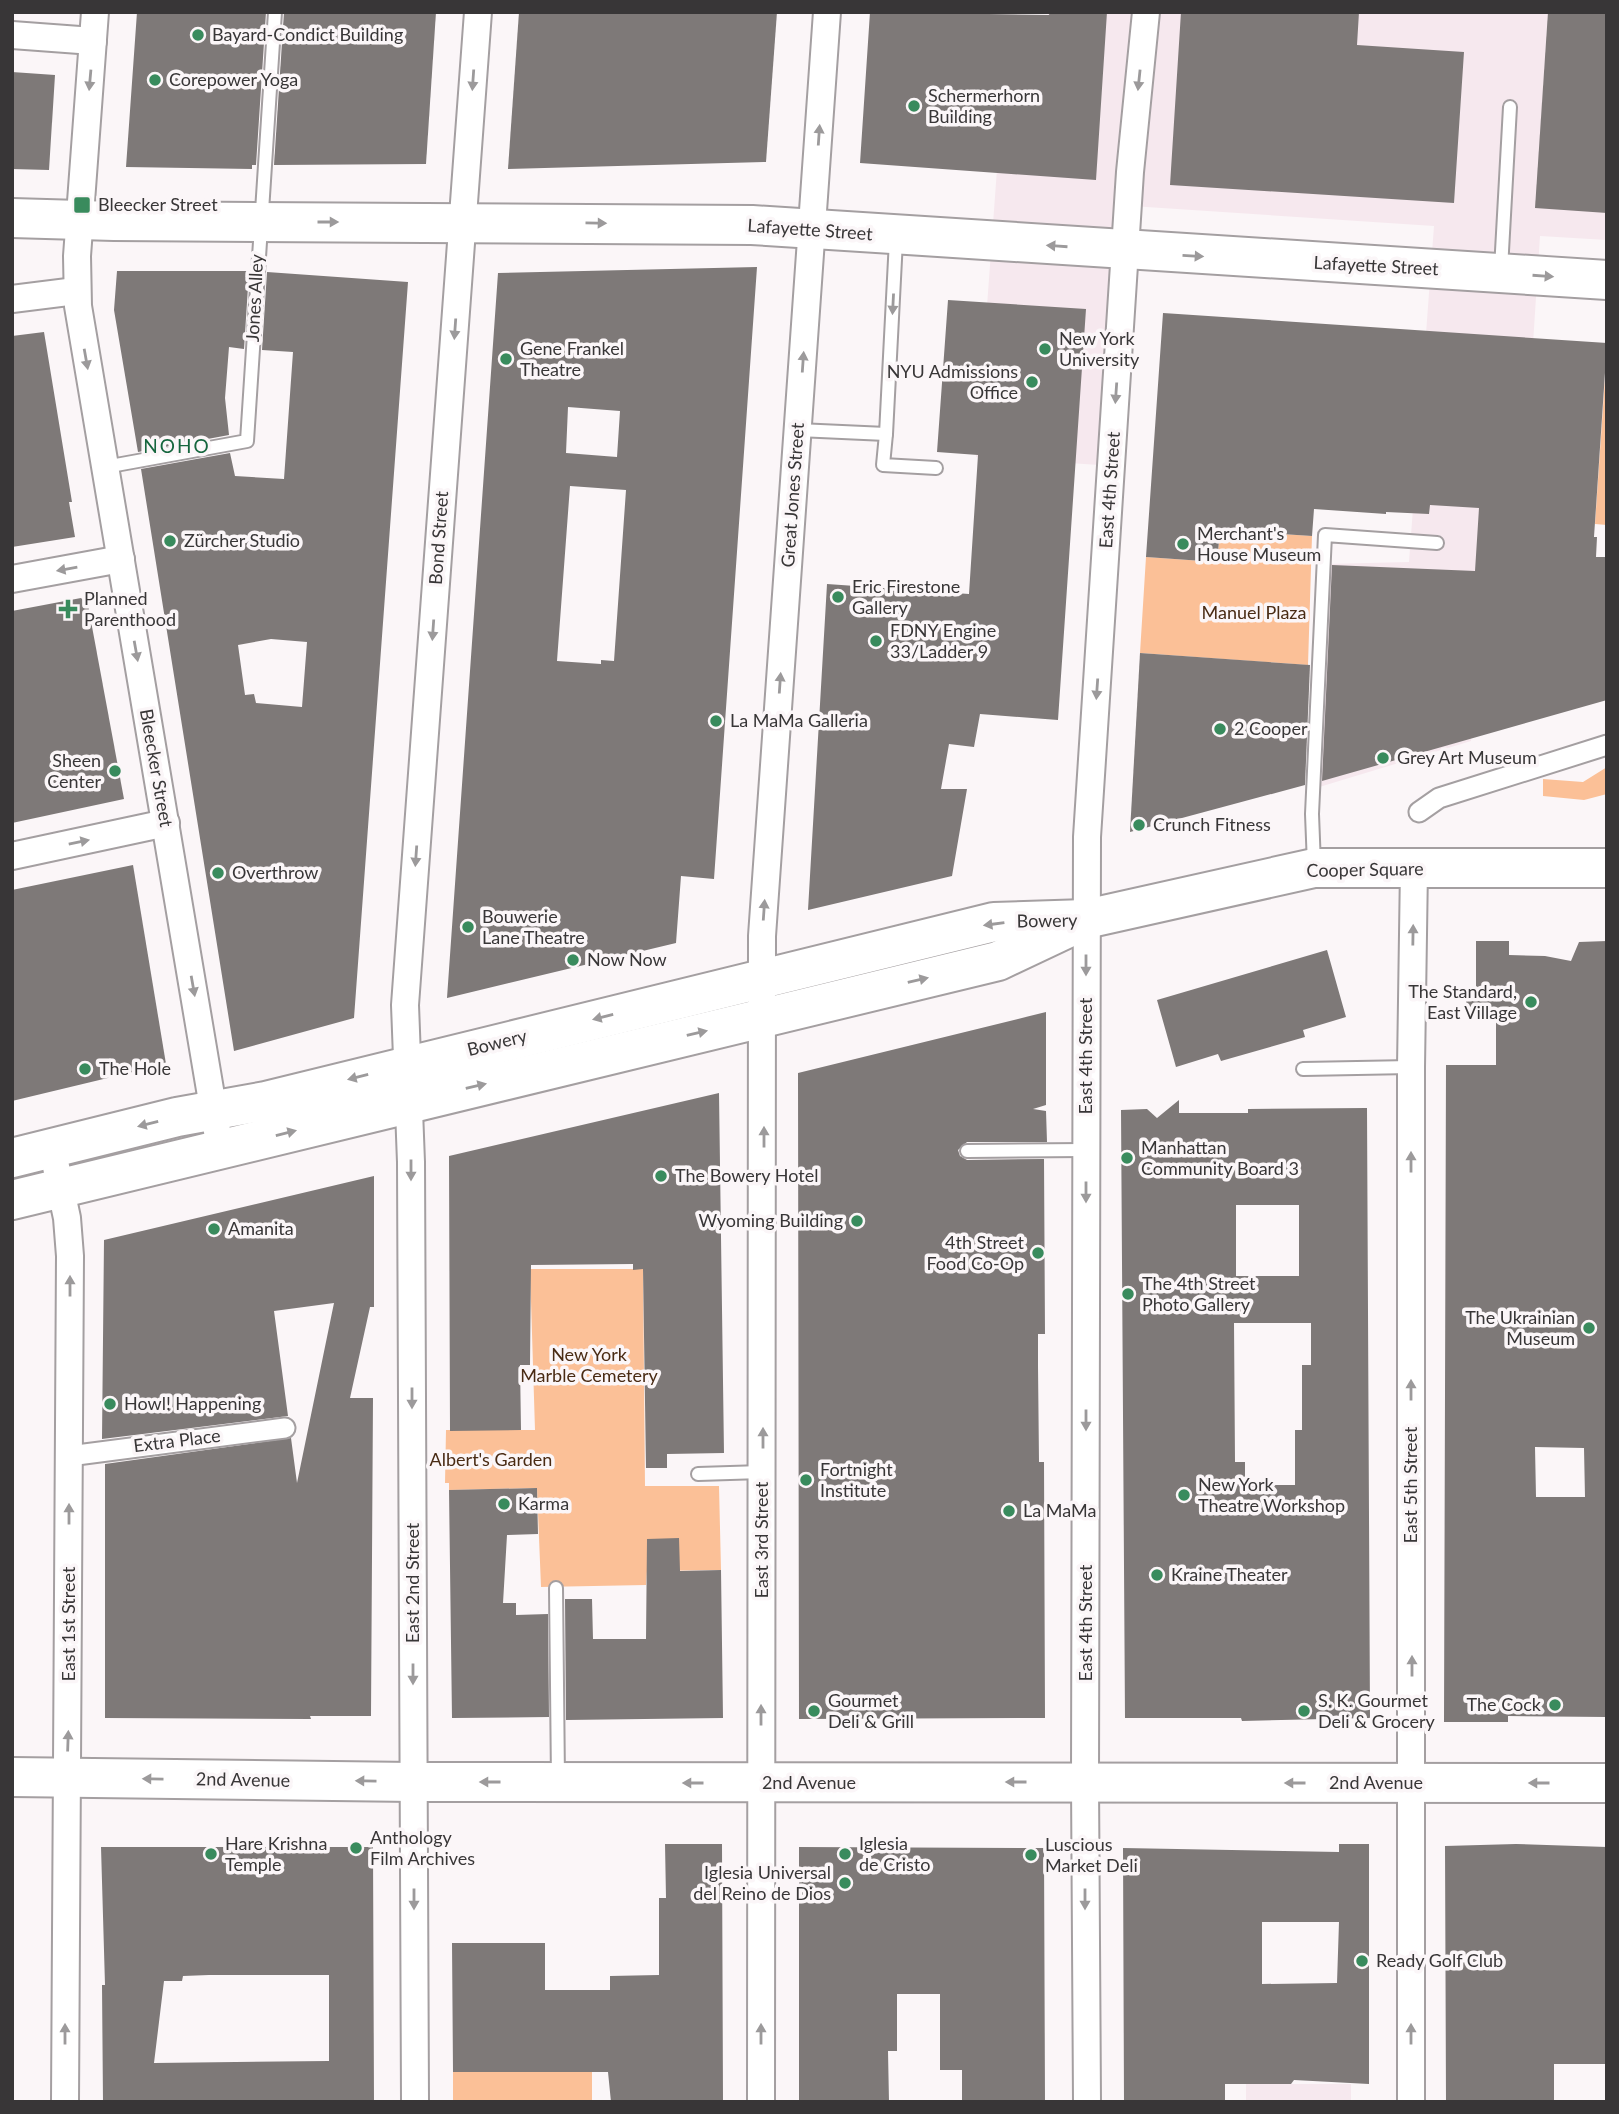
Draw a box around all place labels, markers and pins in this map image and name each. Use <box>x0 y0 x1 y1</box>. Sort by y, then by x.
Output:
place label: Bayard-Condict Building <box>212 23 403 45</box>
marker: Bayard-Condict Building <box>190 27 206 43</box>
place label: Corepower Yoga <box>169 68 298 90</box>
marker: Corepower Yoga <box>147 72 163 88</box>
place label: Schermerhorn Building <box>928 84 1040 127</box>
marker: Schermerhorn Building <box>906 98 922 114</box>
place label: Bleecker Street <box>98 193 218 215</box>
marker: Bleecker Street <box>72 195 92 215</box>
place label: New York University <box>1059 327 1140 370</box>
place label: Gene Frankel Theatre <box>520 337 624 380</box>
marker: New York University <box>1037 341 1053 357</box>
marker: Gene Frankel Theatre <box>498 351 514 367</box>
place label: NYU Admissions Office <box>887 360 1018 403</box>
marker: NYU Admissions Office <box>1024 374 1040 390</box>
place label: Merchant's House Museum <box>1197 522 1321 565</box>
place label: Zürcher Studio <box>184 529 300 551</box>
marker: Zürcher Studio <box>162 533 178 549</box>
marker: Merchant's House Museum <box>1175 536 1191 552</box>
place label: Eric Firestone Gallery <box>852 575 960 618</box>
place label: Planned Parenthood <box>84 587 176 630</box>
marker: Eric Firestone Gallery <box>830 589 846 605</box>
marker: Planned Parenthood <box>58 599 78 619</box>
place label: FDNY Engine 33/Ladder 9 <box>890 619 996 662</box>
marker: FDNY Engine 33/Ladder 9 <box>868 633 884 649</box>
place label: La MaMa Galleria <box>730 709 868 731</box>
marker: La MaMa Galleria <box>708 713 724 729</box>
place label: 2 Cooper <box>1234 717 1308 739</box>
marker: 2 Cooper <box>1212 721 1228 737</box>
place label: Grey Art Museum <box>1397 746 1537 768</box>
place label: Sheen Center <box>47 749 101 792</box>
marker: Grey Art Museum <box>1375 750 1391 766</box>
marker: Sheen Center <box>107 763 123 779</box>
place label: Crunch Fitness <box>1153 813 1271 835</box>
marker: Crunch Fitness <box>1131 817 1147 833</box>
place label: Overthrow <box>232 861 318 883</box>
marker: Overthrow <box>210 865 226 881</box>
place label: Bouwerie Lane Theatre <box>482 905 585 948</box>
marker: Bouwerie Lane Theatre <box>460 919 476 935</box>
place label: Now Now <box>587 948 667 970</box>
marker: Now Now <box>565 952 581 968</box>
place label: The Standard, East Village <box>1408 980 1517 1023</box>
marker: The Standard, East Village <box>1523 994 1539 1010</box>
place label: The Hole <box>99 1057 171 1079</box>
marker: The Hole <box>77 1061 93 1077</box>
place label: Manhattan Community Board 3 <box>1141 1136 1299 1179</box>
marker: Manhattan Community Board 3 <box>1119 1150 1135 1166</box>
place label: The Bowery Hotel <box>675 1164 818 1186</box>
marker: The Bowery Hotel <box>653 1168 669 1184</box>
place label: Wyoming Building <box>698 1209 843 1231</box>
marker: Wyoming Building <box>849 1213 865 1229</box>
place label: Amanita <box>228 1217 294 1239</box>
marker: Amanita <box>206 1221 222 1237</box>
place label: 4th Street Food Co-Op <box>926 1231 1025 1274</box>
marker: 4th Street Food Co-Op <box>1030 1245 1046 1261</box>
place label: The 4th Street Photo Gallery <box>1142 1272 1256 1315</box>
marker: The 4th Street Photo Gallery <box>1120 1286 1136 1302</box>
place label: The Ukrainian Museum <box>1465 1306 1575 1349</box>
marker: The Ukrainian Museum <box>1581 1320 1597 1336</box>
place label: Howl! Happening <box>124 1392 261 1414</box>
marker: Howl! Happening <box>102 1396 118 1412</box>
place label: Fortnight Institute <box>820 1458 893 1501</box>
marker: Fortnight Institute <box>798 1472 814 1488</box>
place label: New York Theatre Workshop <box>1198 1473 1345 1516</box>
marker: New York Theatre Workshop <box>1176 1487 1192 1503</box>
place label: Karma <box>518 1492 569 1514</box>
marker: Karma <box>496 1496 512 1512</box>
place label: La MaMa <box>1023 1499 1096 1521</box>
marker: La MaMa <box>1001 1503 1017 1519</box>
place label: Kraine Theater <box>1171 1563 1288 1585</box>
marker: Kraine Theater <box>1149 1567 1165 1583</box>
place label: Gourmet Deli & Grill <box>828 1689 914 1732</box>
place label: S. K. Gourmet Deli & Grocery <box>1318 1689 1436 1732</box>
place label: The Cock <box>1467 1693 1542 1715</box>
marker: The Cock <box>1547 1697 1563 1713</box>
marker: Gourmet Deli & Grill <box>806 1703 822 1719</box>
marker: S. K. Gourmet Deli & Grocery <box>1296 1703 1312 1719</box>
place label: Anthology Film Archives <box>370 1826 475 1869</box>
place label: Hare Krishna Temple <box>225 1832 327 1875</box>
place label: Iglesia de Cristo <box>859 1832 930 1875</box>
place label: Luscious Market Deli <box>1045 1833 1138 1876</box>
marker: Anthology Film Archives <box>348 1840 364 1856</box>
marker: Hare Krishna Temple <box>203 1846 219 1862</box>
marker: Iglesia de Cristo <box>837 1846 853 1862</box>
marker: Luscious Market Deli <box>1023 1847 1039 1863</box>
place label: Iglesia Universal del Reino de Dios <box>693 1861 831 1904</box>
marker: Iglesia Universal del Reino de Dios <box>837 1875 853 1891</box>
place label: Ready Golf Club <box>1376 1949 1503 1971</box>
marker: Ready Golf Club <box>1354 1953 1370 1969</box>

